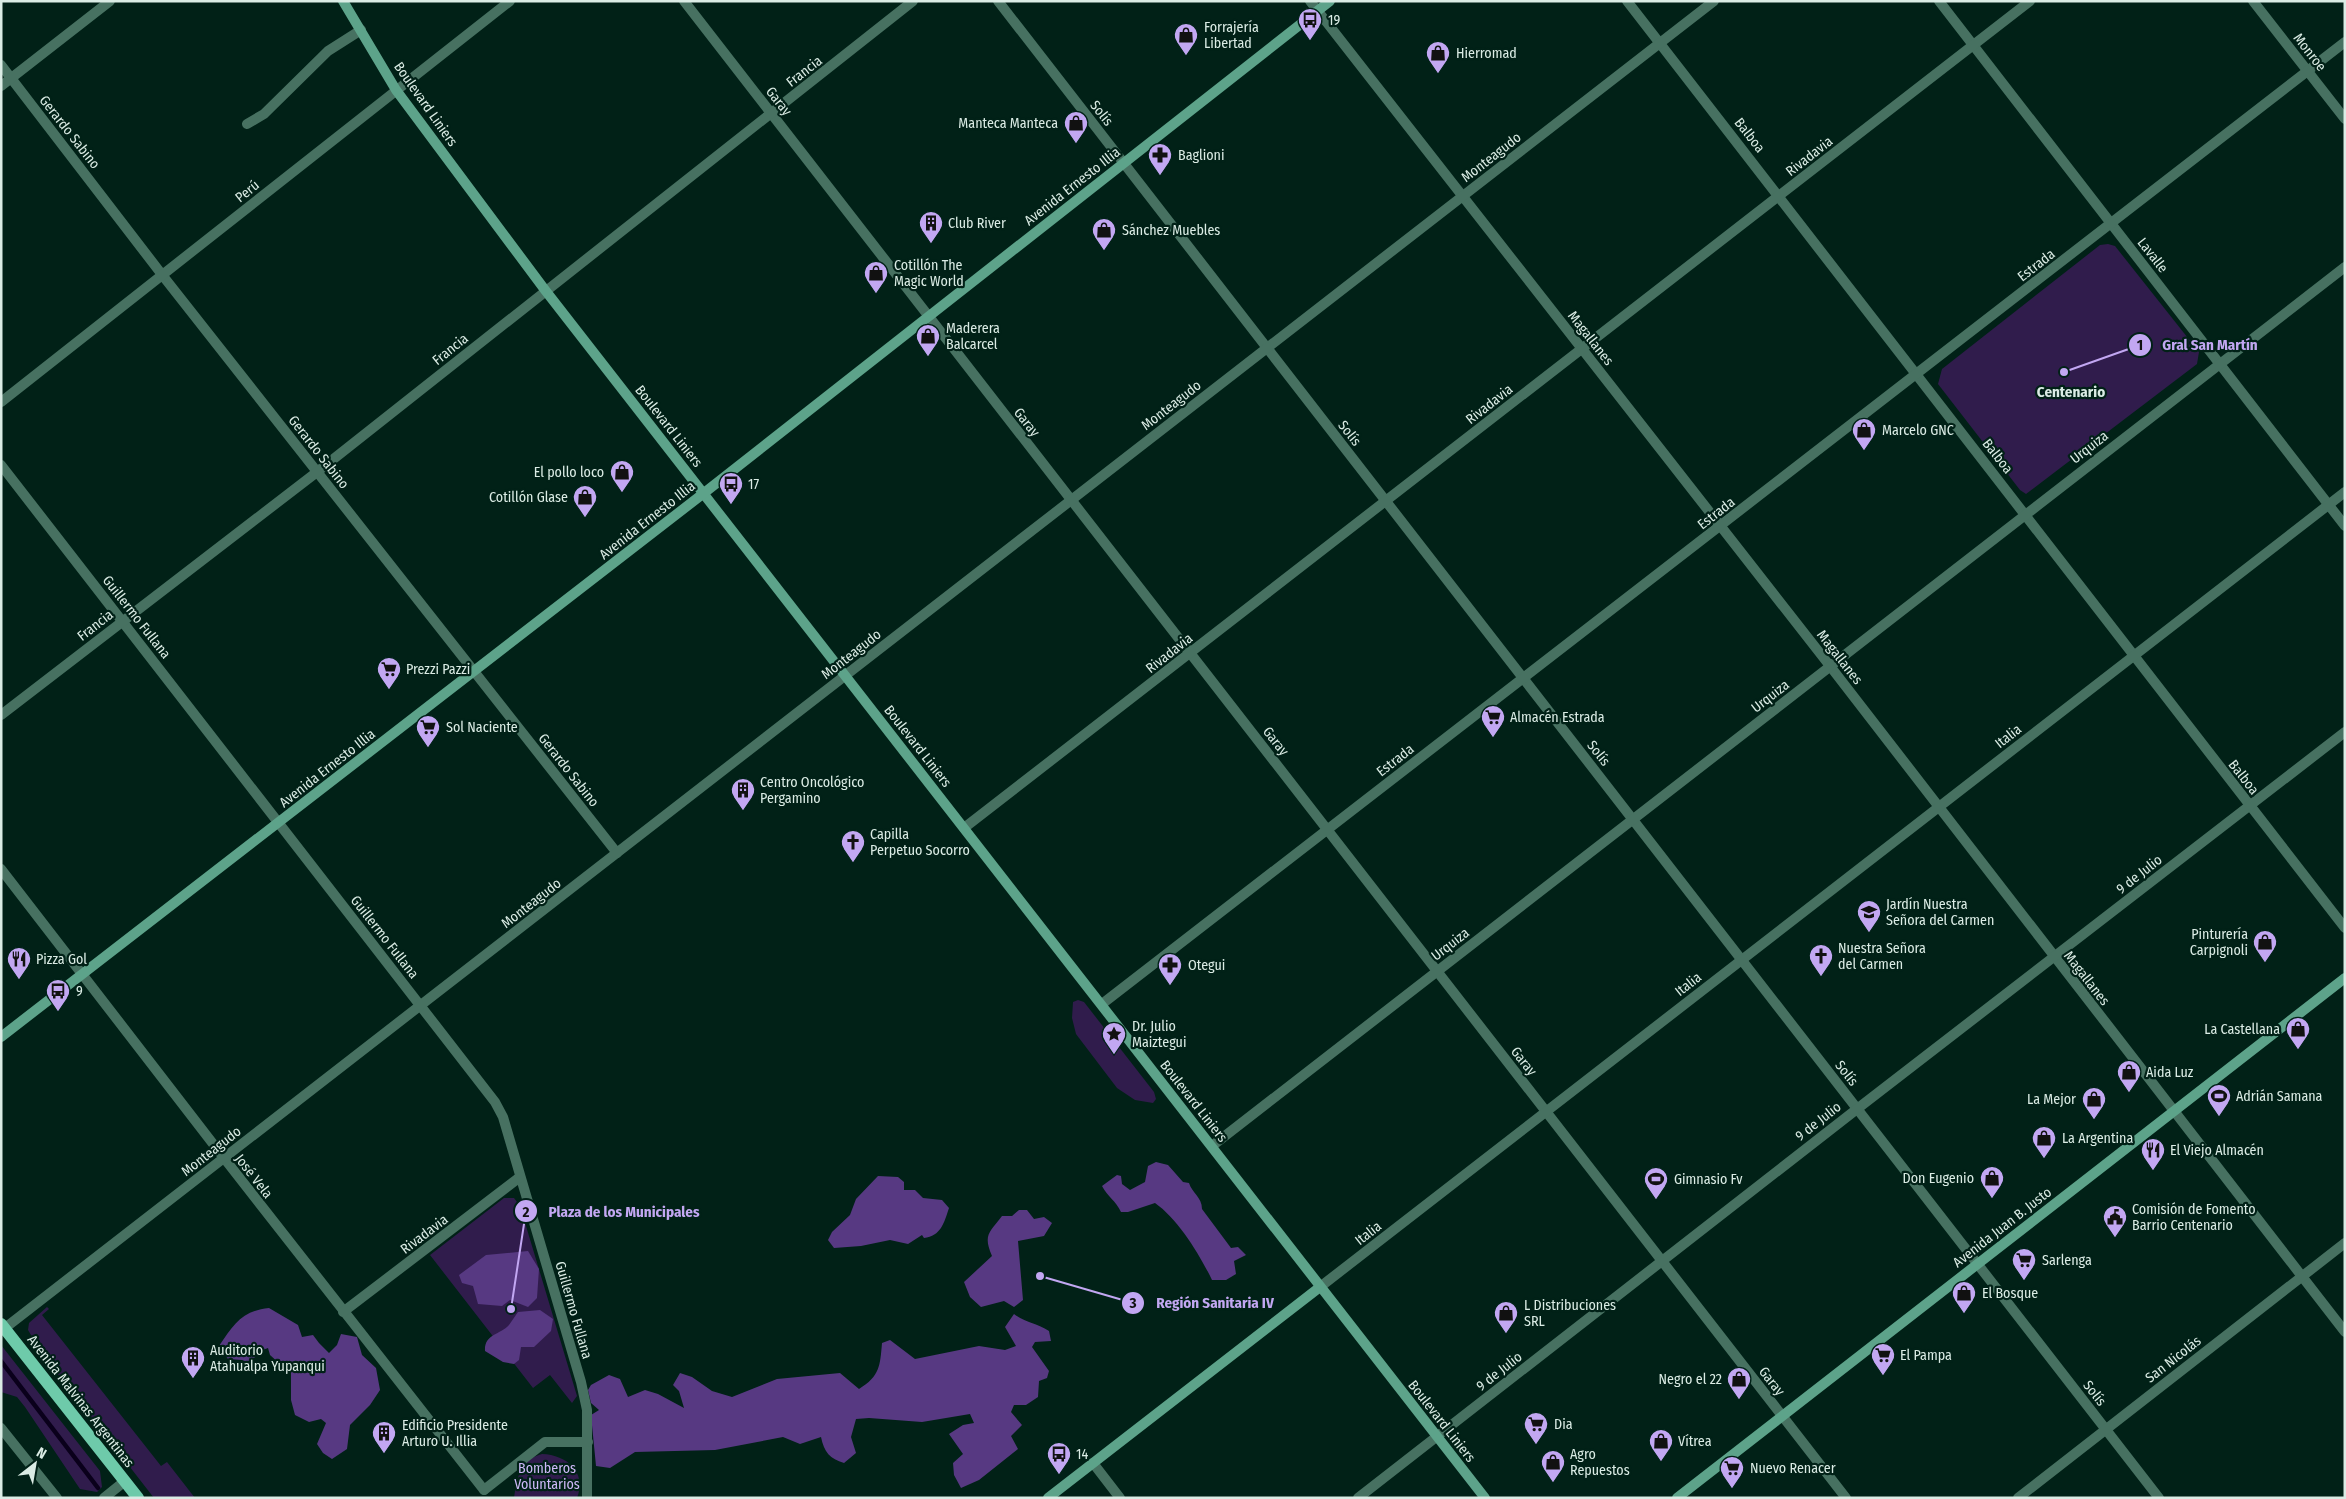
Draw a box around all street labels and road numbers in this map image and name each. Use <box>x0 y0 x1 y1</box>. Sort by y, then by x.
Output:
street label: Monroe <box>2290 30 2330 75</box>
street label: Francia <box>783 52 826 91</box>
street label: Boulevard Liniers <box>390 59 461 150</box>
street label: Garay <box>762 83 796 120</box>
street label: Gerardo Sabino <box>36 92 104 172</box>
street label: Solís <box>1086 97 1117 129</box>
street label: Balboa <box>1731 114 1769 156</box>
street label: Monteagudo <box>1458 129 1525 186</box>
street label: Rivadavia <box>1782 133 1836 180</box>
street label: Avenida Ernesto Illia <box>1021 144 1124 229</box>
street label: Perú <box>232 177 263 206</box>
street label: Lavalle <box>2134 234 2172 276</box>
street label: Estrada <box>2014 245 2058 285</box>
street label: Magallanes <box>1564 308 1617 369</box>
street label: Francia <box>429 330 472 369</box>
street label: Monteagudo <box>1138 377 1205 434</box>
street label: Rivadavia <box>1462 381 1516 428</box>
street label: Boulevard Liniers <box>631 382 706 471</box>
street label: Garay <box>1010 404 1044 441</box>
street label: Gerardo Sabino <box>285 412 353 492</box>
street label: Solís <box>1334 417 1365 449</box>
street label: Urquiza <box>2067 427 2112 467</box>
street label: Balboa <box>1979 435 2017 477</box>
street label: Avenida Ernesto Illia <box>596 478 699 563</box>
street label: Estrada <box>1694 493 1738 533</box>
street label: Guillermo Fullana <box>99 572 174 662</box>
street label: Francia <box>74 606 117 645</box>
street label: Monteagudo <box>818 626 885 683</box>
street label: Magallanes <box>1813 627 1866 688</box>
street label: Rivadavia <box>1142 630 1196 677</box>
street label: Urquiza <box>1748 676 1793 716</box>
street label: Boulevard Liniers <box>880 702 955 791</box>
street label: Italia <box>1992 721 2025 752</box>
street label: Garay <box>1259 723 1293 760</box>
street label: Avenida Ernesto Illia <box>276 726 379 811</box>
street label: Gerardo Sabino <box>535 730 603 810</box>
street label: Solís <box>1583 737 1614 769</box>
street label: Estrada <box>1373 740 1417 780</box>
street label: Balboa <box>2225 756 2263 798</box>
street label: 9 de Julio <box>2113 851 2166 898</box>
street label: Monteagudo <box>498 875 565 932</box>
street label: Guillermo Fullana <box>347 892 422 982</box>
street label: Urquiza <box>1428 924 1473 964</box>
street label: Magallanes <box>2060 948 2113 1009</box>
street label: Italia <box>1672 969 1705 1000</box>
street label: Garay <box>1507 1043 1541 1080</box>
street label: Boulevard Liniers <box>1156 1057 1231 1146</box>
street label: Solís <box>1831 1057 1862 1089</box>
street label: 9 de Julio <box>1792 1098 1845 1145</box>
street label: Monteagudo <box>178 1123 245 1180</box>
street label: José Vela <box>231 1151 276 1202</box>
street label: Avenida Juan B. Justo <box>1950 1184 2055 1271</box>
street label: Rivadavia <box>397 1211 451 1258</box>
street label: Italia <box>1352 1218 1385 1249</box>
street label: Guillermo Fullana <box>551 1259 596 1361</box>
street label: Avenida Malvinas Argentinas <box>24 1332 138 1471</box>
street label: San Nicolás <box>2142 1332 2205 1386</box>
street label: 9 de Julio <box>1473 1348 1526 1395</box>
street label: Garay <box>1755 1363 1789 1400</box>
street label: Boulevard Liniers <box>1404 1377 1479 1466</box>
street label: Solís <box>2079 1377 2110 1409</box>

